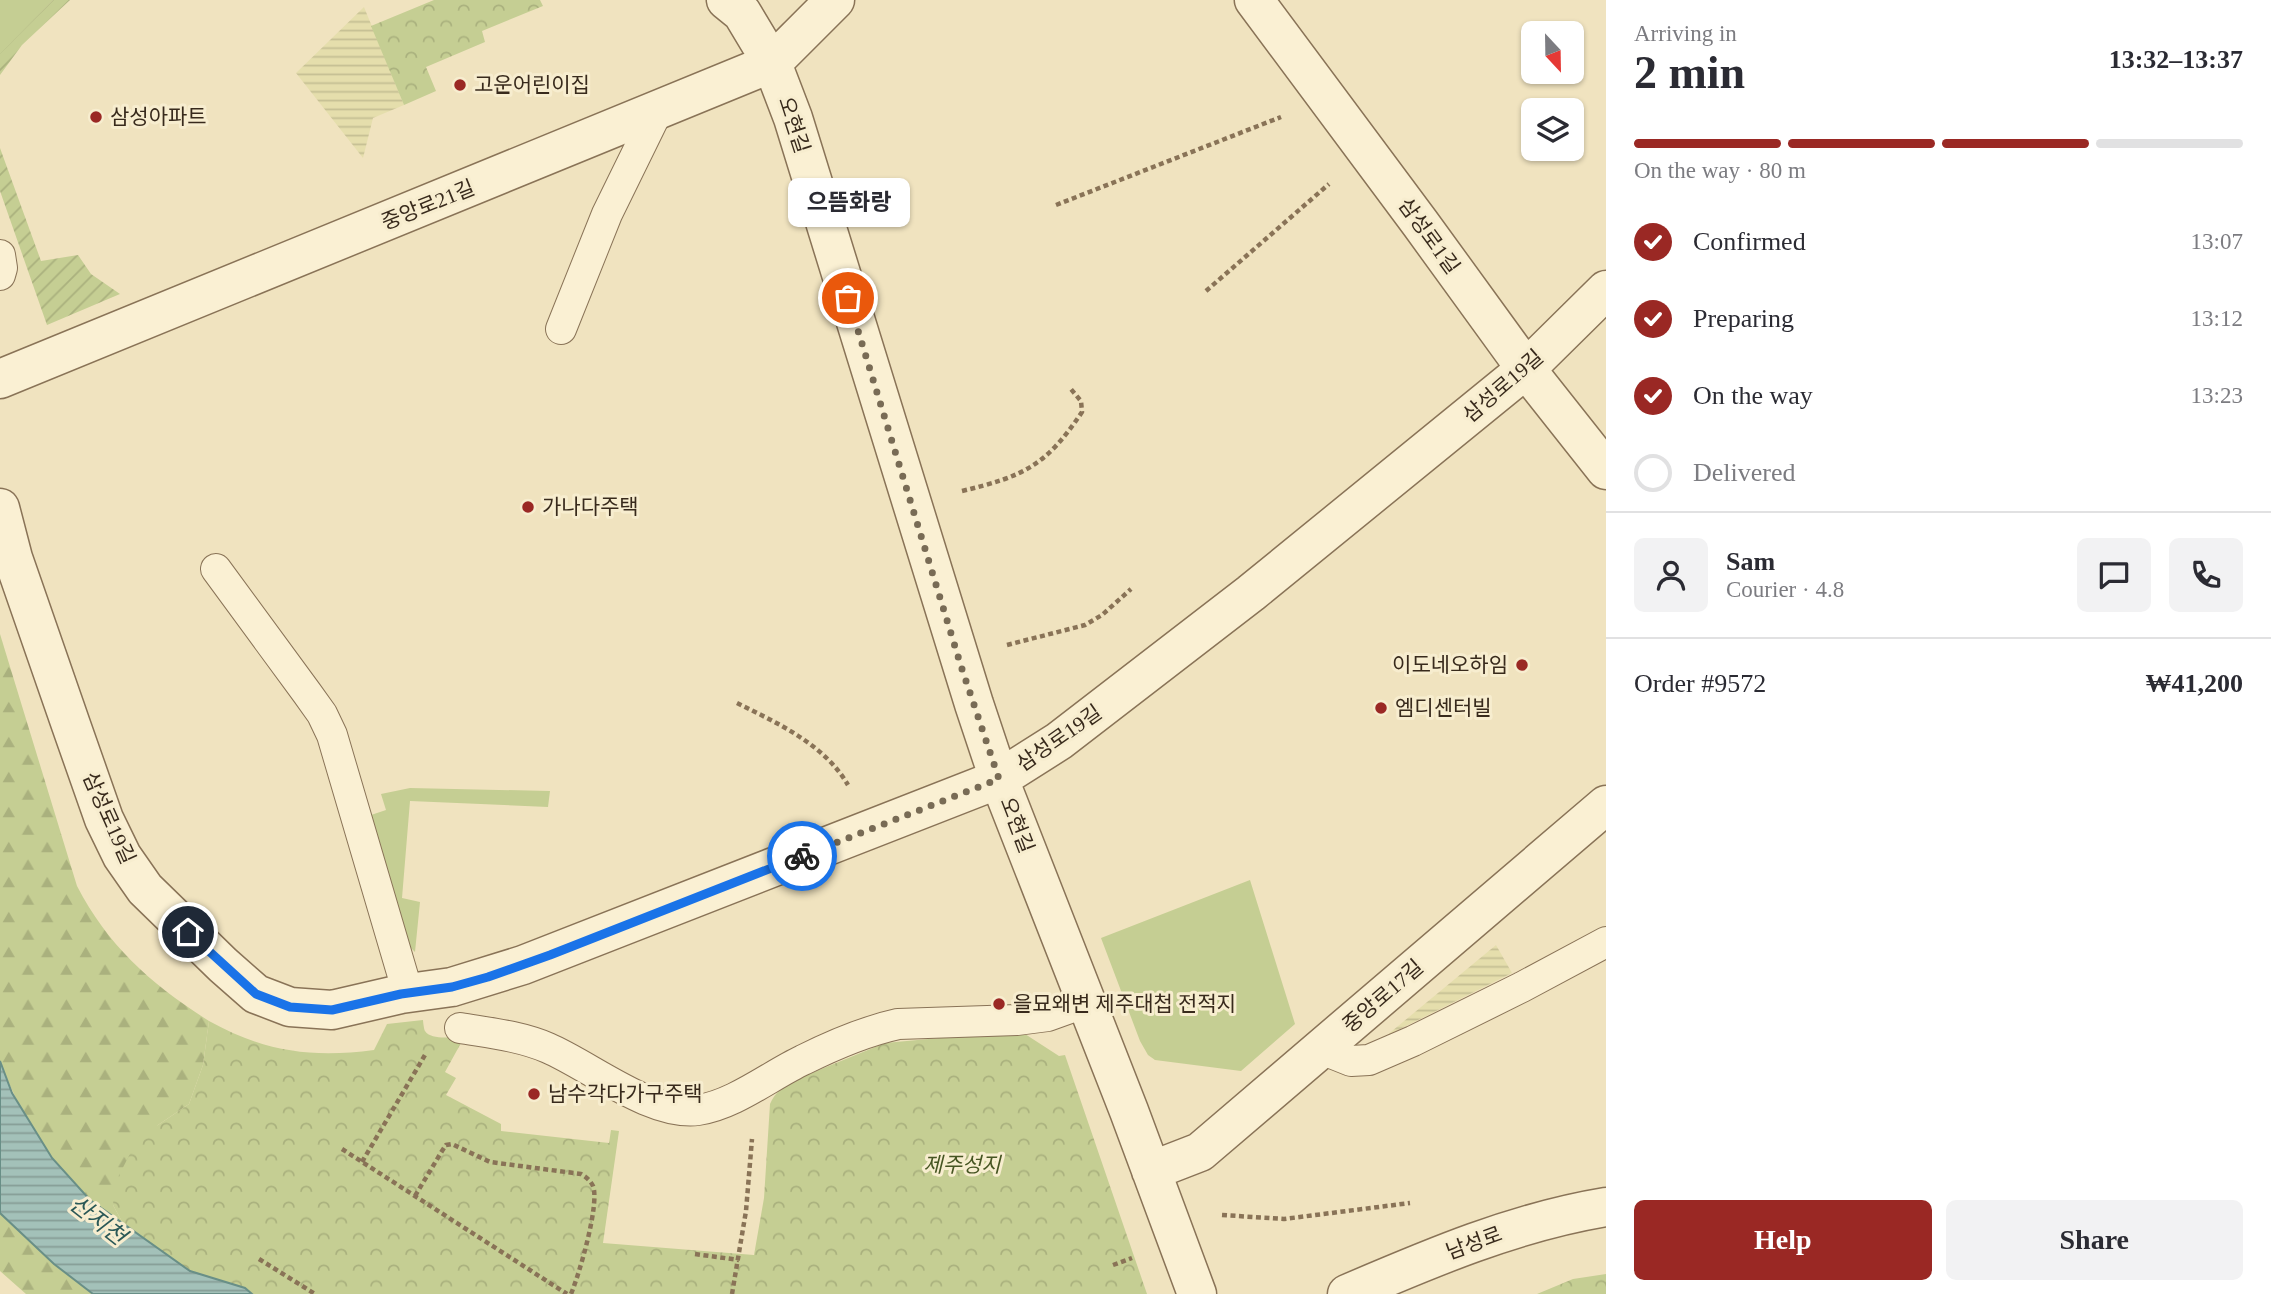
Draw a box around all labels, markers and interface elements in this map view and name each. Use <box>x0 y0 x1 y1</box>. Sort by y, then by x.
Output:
north arrow <box>1521 21 1584 84</box>
map controls <box>1521 21 1584 161</box>
text: Arriving in <box>1634 21 1737 46</box>
text: 13:32–13:37 <box>2109 45 2243 74</box>
text: 2 min <box>1634 47 1745 98</box>
place label: 고운어린이집 <box>474 73 590 97</box>
marker: 고운어린이집 <box>452 77 468 93</box>
street label: 오현길 <box>774 94 814 156</box>
button: layers <box>1521 98 1584 161</box>
place label: 삼성아파트 <box>110 105 207 129</box>
marker: 삼성아파트 <box>88 109 104 125</box>
text: On the way · 80 m <box>1634 158 1806 183</box>
street label: 중앙로21길 <box>378 175 478 235</box>
callout: 으뜸화랑 <box>787 179 909 228</box>
text: 으뜸화랑 <box>807 190 891 215</box>
street label: 삼성로1길 <box>1393 193 1465 279</box>
icon: check <box>1634 223 1672 261</box>
text: Confirmed <box>1693 227 1806 256</box>
text: 13:07 <box>2191 229 2243 254</box>
pin <box>818 268 878 328</box>
icon: bag <box>829 279 867 317</box>
icon: check <box>1634 300 1672 338</box>
text: Preparing <box>1693 304 1794 333</box>
text: 13:12 <box>2191 306 2243 331</box>
street label: 삼성로19길 <box>1458 345 1548 427</box>
icon: check <box>1634 377 1672 415</box>
text: On the way <box>1693 381 1813 410</box>
text: 13:23 <box>2191 383 2243 408</box>
text: Delivered <box>1693 458 1796 487</box>
place label: 가나다주택 <box>542 495 639 519</box>
marker: 가나다주택 <box>520 499 536 515</box>
button: person <box>1634 538 1708 612</box>
button: chat <box>2077 538 2151 612</box>
button: phone <box>2169 538 2243 612</box>
text: Sam <box>1726 547 1775 576</box>
text: Courier · 4.8 <box>1726 577 1844 602</box>
place label: 이도네오하임 <box>1392 653 1508 677</box>
marker: 이도네오하임 <box>1514 657 1530 673</box>
text: Order #9572 <box>1634 669 1766 698</box>
text: ₩41,200 <box>2146 669 2243 698</box>
place label: 엠디센터빌 <box>1395 696 1492 720</box>
street label: 삼성로19길 <box>1012 700 1106 776</box>
marker: 엠디센터빌 <box>1373 700 1389 716</box>
street label: 삼성로19길 <box>78 768 140 868</box>
street label: 오현길 <box>995 794 1039 856</box>
courier <box>767 821 837 891</box>
icon: bike <box>783 837 821 875</box>
pin <box>158 902 218 962</box>
icon: home <box>169 913 207 951</box>
street label: 중앙로17길 <box>1338 955 1428 1037</box>
place label: 을묘왜변 제주대첩 전적지 <box>1013 992 1236 1016</box>
marker: 을묘왜변 제주대첩 전적지 <box>991 996 1007 1012</box>
place label: 남수각다가구주택 <box>548 1082 703 1106</box>
marker: 남수각다가구주택 <box>526 1086 542 1102</box>
park label: 제주성지 <box>923 1153 1002 1177</box>
water label: 산지천 <box>65 1191 133 1252</box>
button: Help <box>1634 1200 1932 1280</box>
button: Share <box>1946 1200 2243 1280</box>
street label: 남성로 <box>1443 1222 1505 1264</box>

